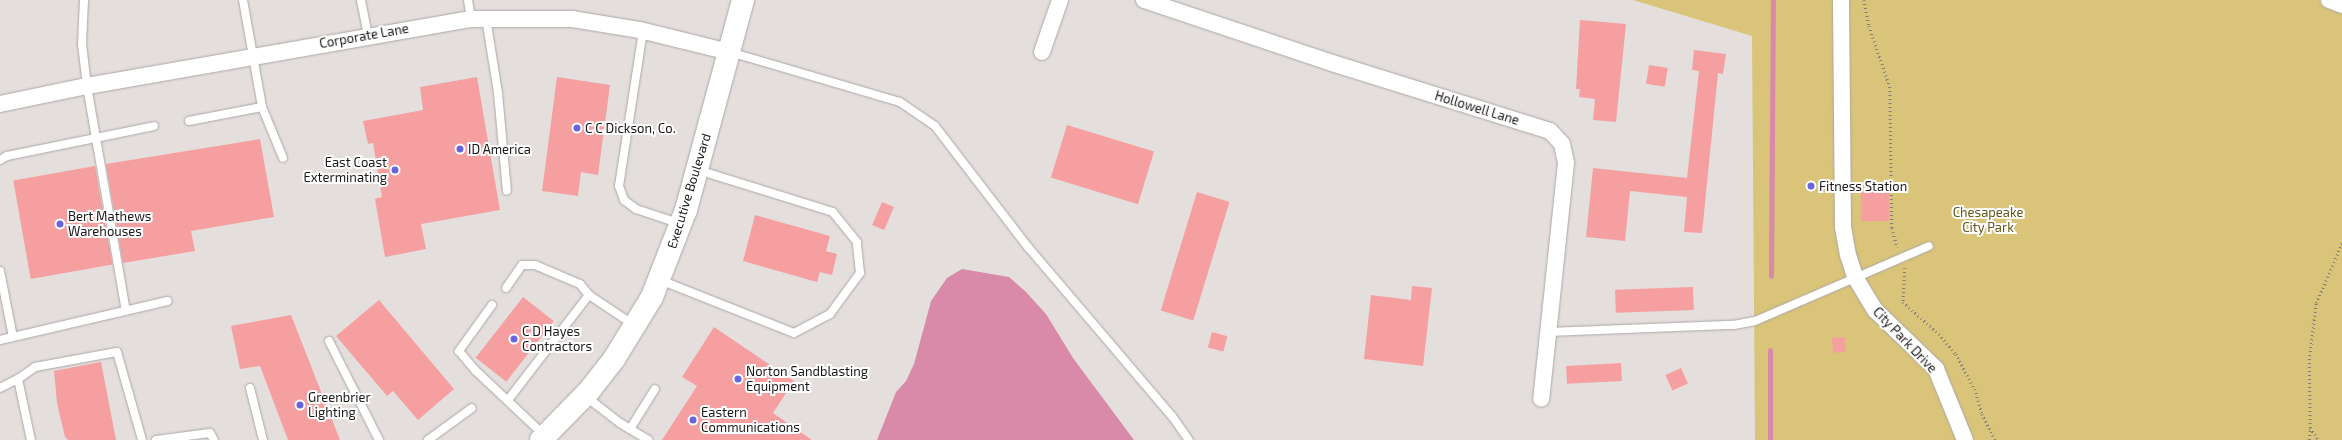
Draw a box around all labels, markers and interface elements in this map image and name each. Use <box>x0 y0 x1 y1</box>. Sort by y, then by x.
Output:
street label: Corporate Lane <box>318 20 410 52</box>
street label: Hollowell Lane <box>1433 88 1521 128</box>
place label: C C Dickson, Co. <box>585 120 676 136</box>
marker: C C Dickson, Co. <box>572 123 582 133</box>
street label: Executive Boulevard <box>664 131 714 251</box>
place label: ID America <box>468 141 531 157</box>
marker: ID America <box>455 144 465 154</box>
place label: East Coast Exterminating <box>303 155 387 186</box>
marker: East Coast Exterminating <box>390 165 400 175</box>
place label: Fitness Station <box>1819 178 1907 194</box>
marker: Fitness Station <box>1806 181 1816 191</box>
park label: Chesapeake City Park <box>1953 205 2023 236</box>
place label: Bert Mathews Warehouses <box>68 209 151 240</box>
marker: Bert Mathews Warehouses <box>55 219 65 229</box>
street label: City Park Drive <box>1870 304 1940 376</box>
place label: C D Hayes Contractors <box>522 324 592 355</box>
marker: C D Hayes Contractors <box>509 334 519 344</box>
place label: Norton Sandblasting Equipment <box>746 364 868 395</box>
marker: Norton Sandblasting Equipment <box>733 374 743 384</box>
place label: Greenbrier Lighting <box>308 390 371 421</box>
marker: Greenbrier Lighting <box>295 400 305 410</box>
place label: Eastern Communications <box>701 405 800 436</box>
marker: Eastern Communications <box>688 415 698 425</box>

